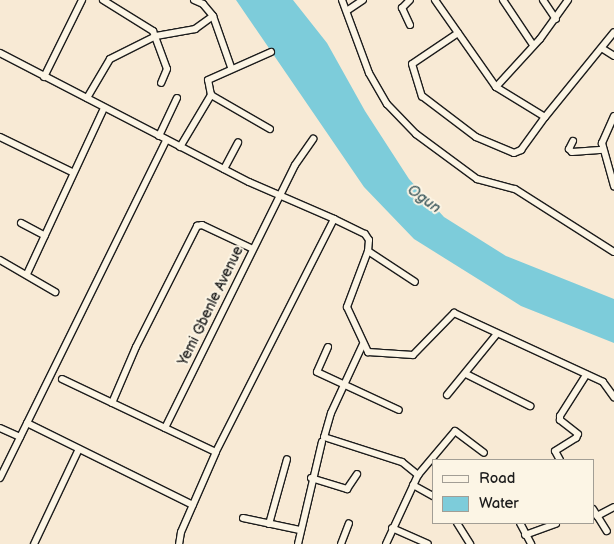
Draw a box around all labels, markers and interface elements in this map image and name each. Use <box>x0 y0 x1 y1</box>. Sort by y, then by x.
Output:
water label: Ogun <box>404 181 444 217</box>
street label: Yemi Gbenle Avenue <box>175 244 247 368</box>
legend <box>432 459 594 524</box>
text: Road <box>479 469 515 488</box>
text: Water <box>479 494 519 513</box>

